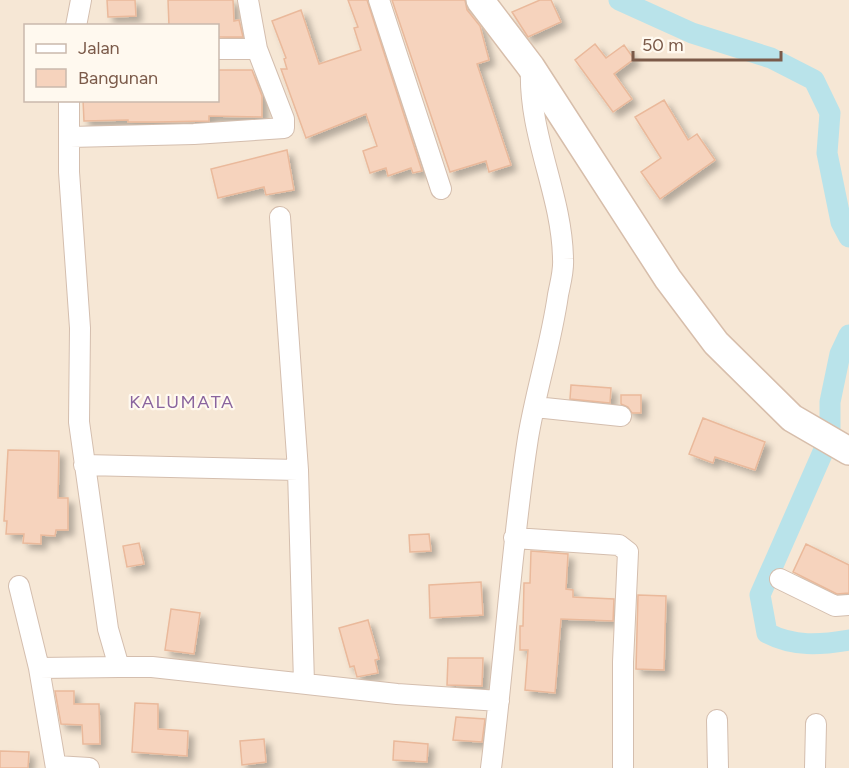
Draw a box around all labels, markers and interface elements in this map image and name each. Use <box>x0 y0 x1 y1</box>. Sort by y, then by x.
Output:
legend <box>24 24 219 102</box>
scale bar <box>633 24 782 62</box>
text: 50 m <box>642 34 684 56</box>
text: Jalan <box>78 37 120 59</box>
text: Bangunan <box>78 67 158 89</box>
district label: KALUMATA <box>129 391 235 413</box>

